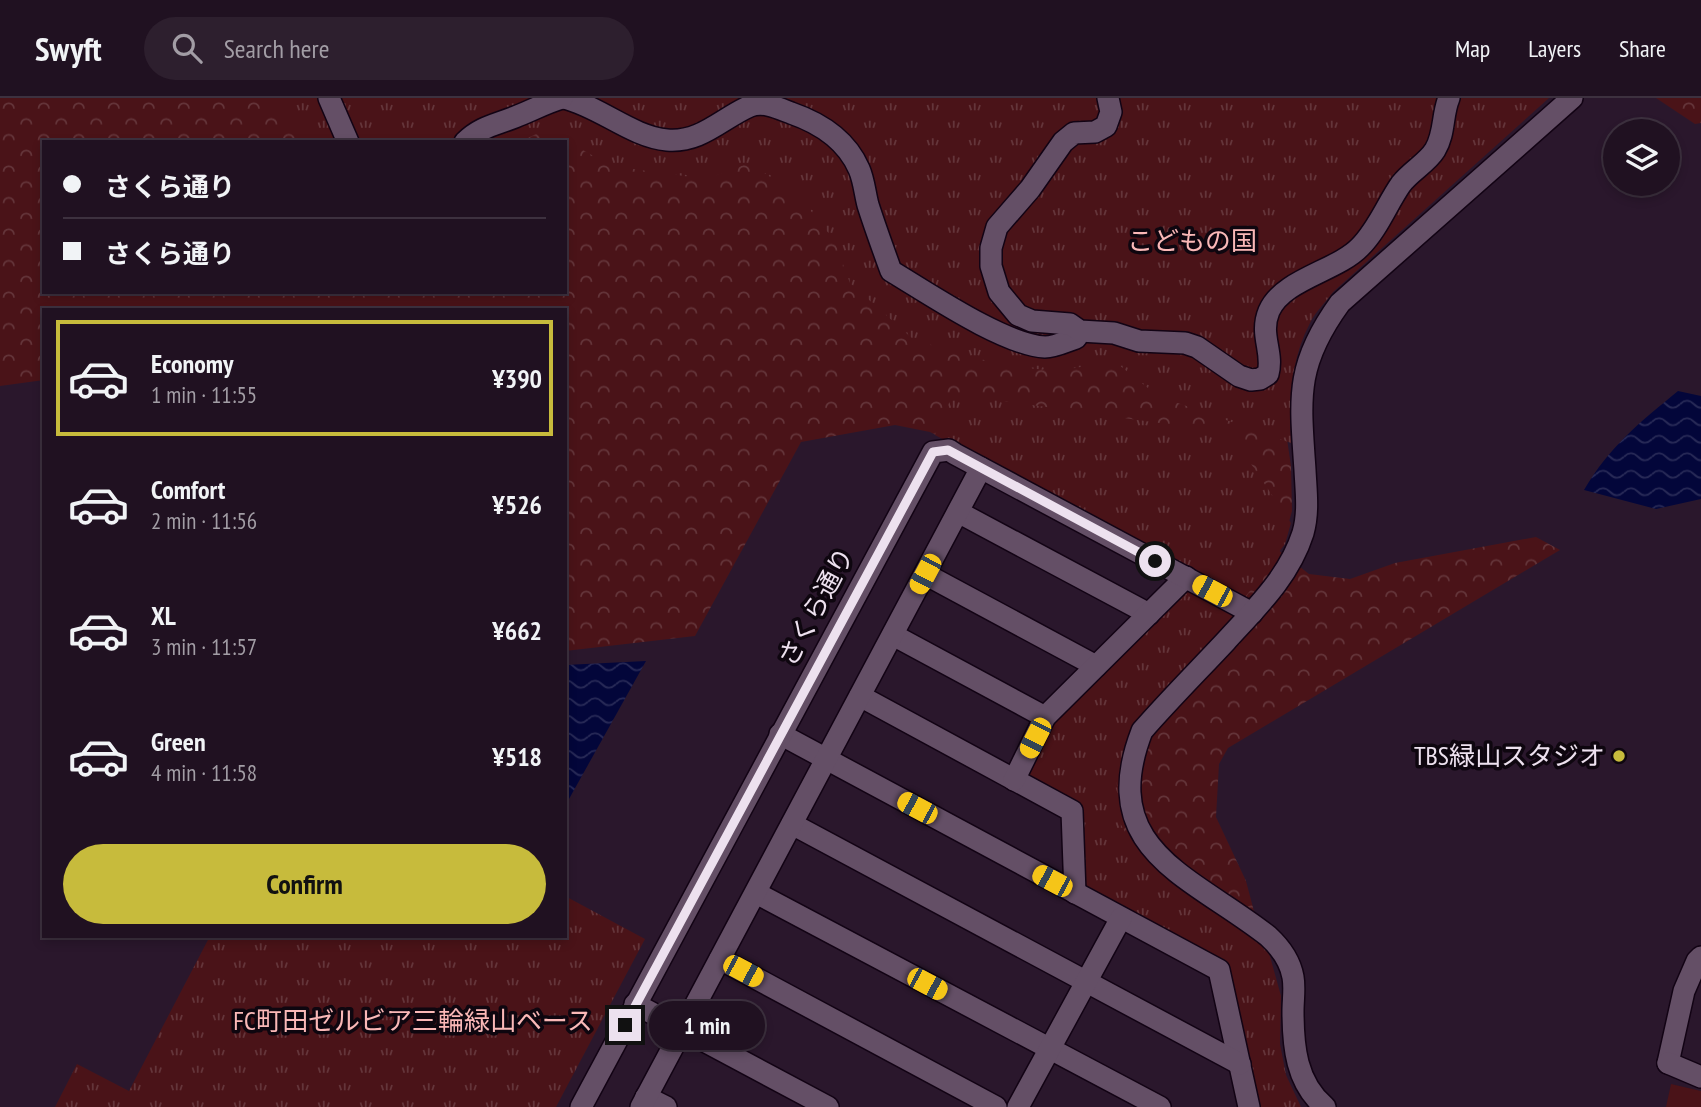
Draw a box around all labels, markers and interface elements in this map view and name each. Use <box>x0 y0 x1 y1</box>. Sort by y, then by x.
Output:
search box <box>144 17 634 80</box>
text: Swyft <box>35 27 102 70</box>
icon: search <box>168 29 206 67</box>
text: Search here <box>224 32 329 65</box>
text: Map <box>1455 33 1490 64</box>
text: Layers <box>1528 33 1581 64</box>
text: Share <box>1619 33 1666 64</box>
map controls <box>1603 119 1680 196</box>
button: layers <box>1603 119 1680 196</box>
text: さくら通り <box>105 170 235 203</box>
park label: こどもの国 <box>1127 224 1257 257</box>
text: さくら通り <box>105 237 235 270</box>
icon: car <box>67 347 130 410</box>
text: Economy <box>151 347 233 380</box>
text: ¥390 <box>492 362 542 395</box>
text: 1 min · 11:55 <box>151 380 257 409</box>
icon: car <box>67 473 130 536</box>
text: Comfort <box>151 473 225 506</box>
text: ¥526 <box>492 488 542 521</box>
text: 2 min · 11:56 <box>151 506 257 535</box>
street label: さくら通り <box>770 542 861 672</box>
route start <box>1139 545 1171 577</box>
car <box>906 551 945 597</box>
car <box>1189 572 1236 610</box>
icon: car <box>67 599 130 662</box>
text: XL <box>151 599 176 632</box>
text: ¥662 <box>492 614 542 647</box>
text: 3 min · 11:57 <box>151 632 257 661</box>
car <box>1017 715 1054 761</box>
icon: car <box>67 725 130 788</box>
text: Green <box>151 725 206 758</box>
place label: TBS緑山スタジオ <box>1414 739 1605 772</box>
text: ¥518 <box>492 740 542 773</box>
marker: TBS緑山スタジオ <box>1611 748 1627 764</box>
text: 4 min · 11:58 <box>151 758 257 787</box>
car <box>894 789 941 827</box>
button: Confirm <box>63 844 546 924</box>
car <box>1029 862 1076 900</box>
car <box>720 952 767 990</box>
car <box>904 965 951 1003</box>
callout: 1 min <box>650 1000 765 1049</box>
park label: FC町田ゼルビア三輪緑山ベース <box>233 1004 593 1037</box>
route end <box>609 1009 641 1041</box>
text: 1 min <box>684 1011 730 1040</box>

